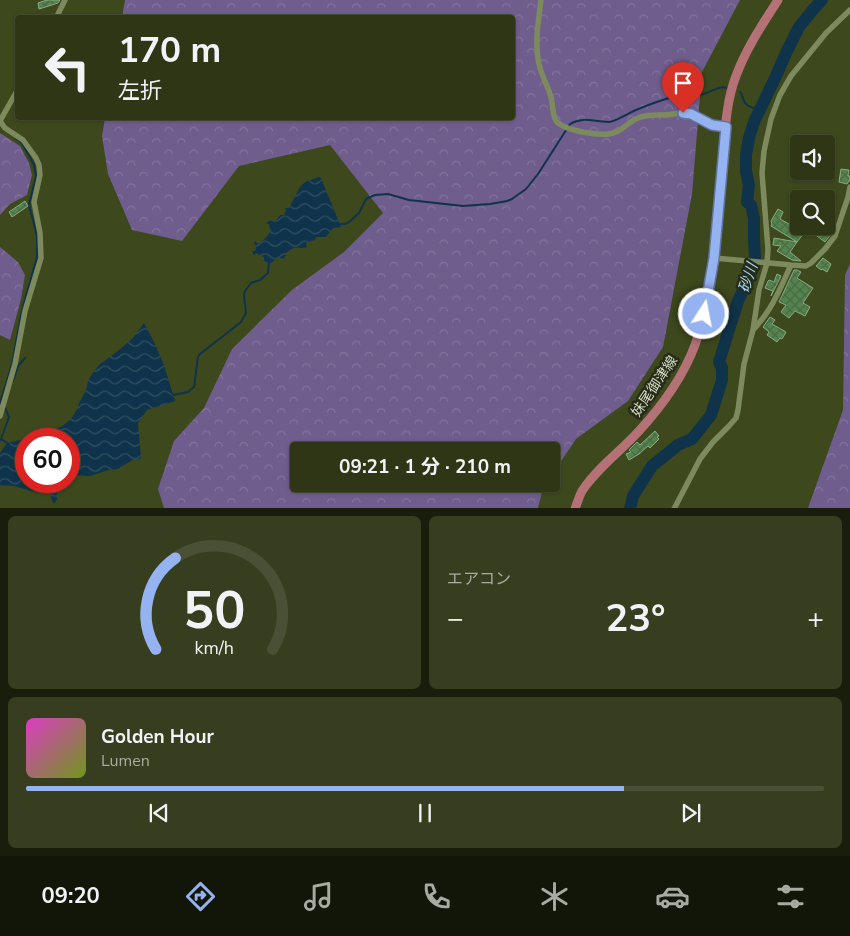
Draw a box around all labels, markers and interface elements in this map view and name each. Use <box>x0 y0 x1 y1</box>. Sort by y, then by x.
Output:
text: 170 m <box>118 27 221 74</box>
icon: left <box>35 35 100 100</box>
pin <box>662 62 704 113</box>
icon: arrive <box>669 69 697 97</box>
text: 左折 <box>118 76 162 106</box>
map controls <box>790 135 835 235</box>
button: sound <box>790 135 835 180</box>
button: search <box>790 190 835 235</box>
water label: 砂川 <box>734 259 763 295</box>
position arrow <box>677 287 729 339</box>
street label: 妹尾御津線 <box>627 352 682 421</box>
speed limit sign: 60 <box>15 428 80 493</box>
text: 09:21 · 1 分 · 210 m <box>339 454 511 480</box>
text: エアコン <box>447 568 511 590</box>
text: 50 <box>183 575 246 646</box>
text: 23° <box>605 593 666 644</box>
text: − <box>447 600 464 638</box>
text: + <box>807 600 824 638</box>
text: km/h <box>195 636 234 660</box>
text: Golden Hour <box>101 724 214 750</box>
text: Lumen <box>101 750 150 772</box>
icon: previous <box>145 799 173 827</box>
icon: pause <box>411 799 439 827</box>
icon: next <box>677 799 705 827</box>
icon: directions <box>183 879 218 914</box>
icon: music <box>301 879 336 914</box>
icon: phone <box>419 879 454 914</box>
icon: climate <box>537 879 572 914</box>
icon: car <box>655 879 690 914</box>
icon: filters <box>773 879 808 914</box>
text: 09:20 <box>42 881 100 911</box>

